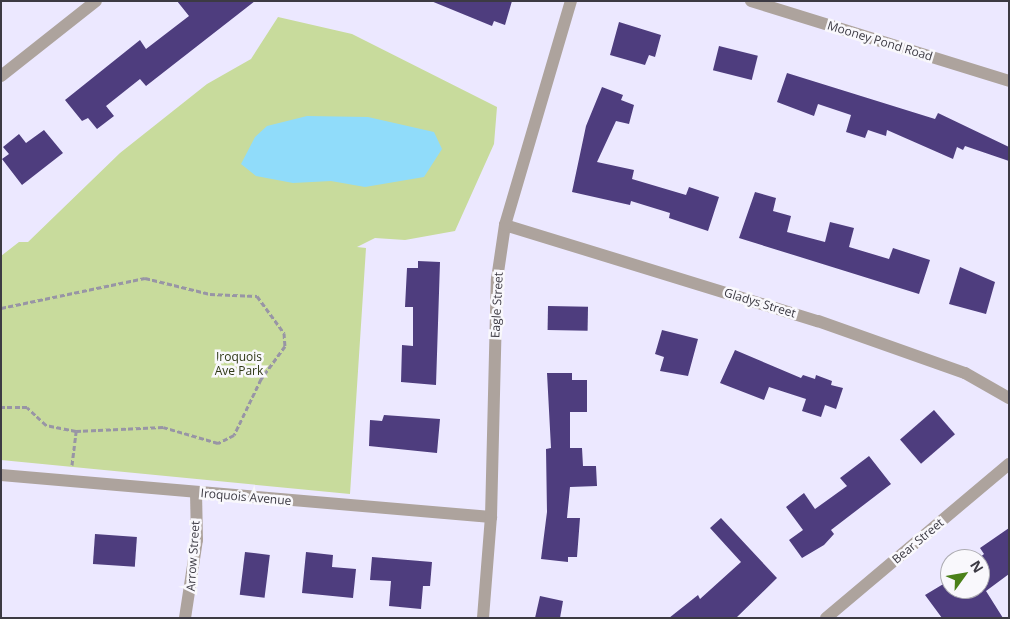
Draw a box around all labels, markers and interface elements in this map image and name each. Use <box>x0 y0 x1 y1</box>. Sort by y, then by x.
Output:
street label: Mooney Pond Road <box>826 18 934 64</box>
street label: Eagle Street <box>488 272 506 338</box>
street label: Gladys Street <box>722 285 798 321</box>
park label: Iroquois Ave Park <box>215 350 263 378</box>
street label: Iroquois Avenue <box>200 486 292 508</box>
street label: Bear Street <box>889 515 947 567</box>
street label: Arrow Street <box>183 520 203 592</box>
north arrow <box>940 549 990 599</box>
text: N <box>966 556 988 576</box>

